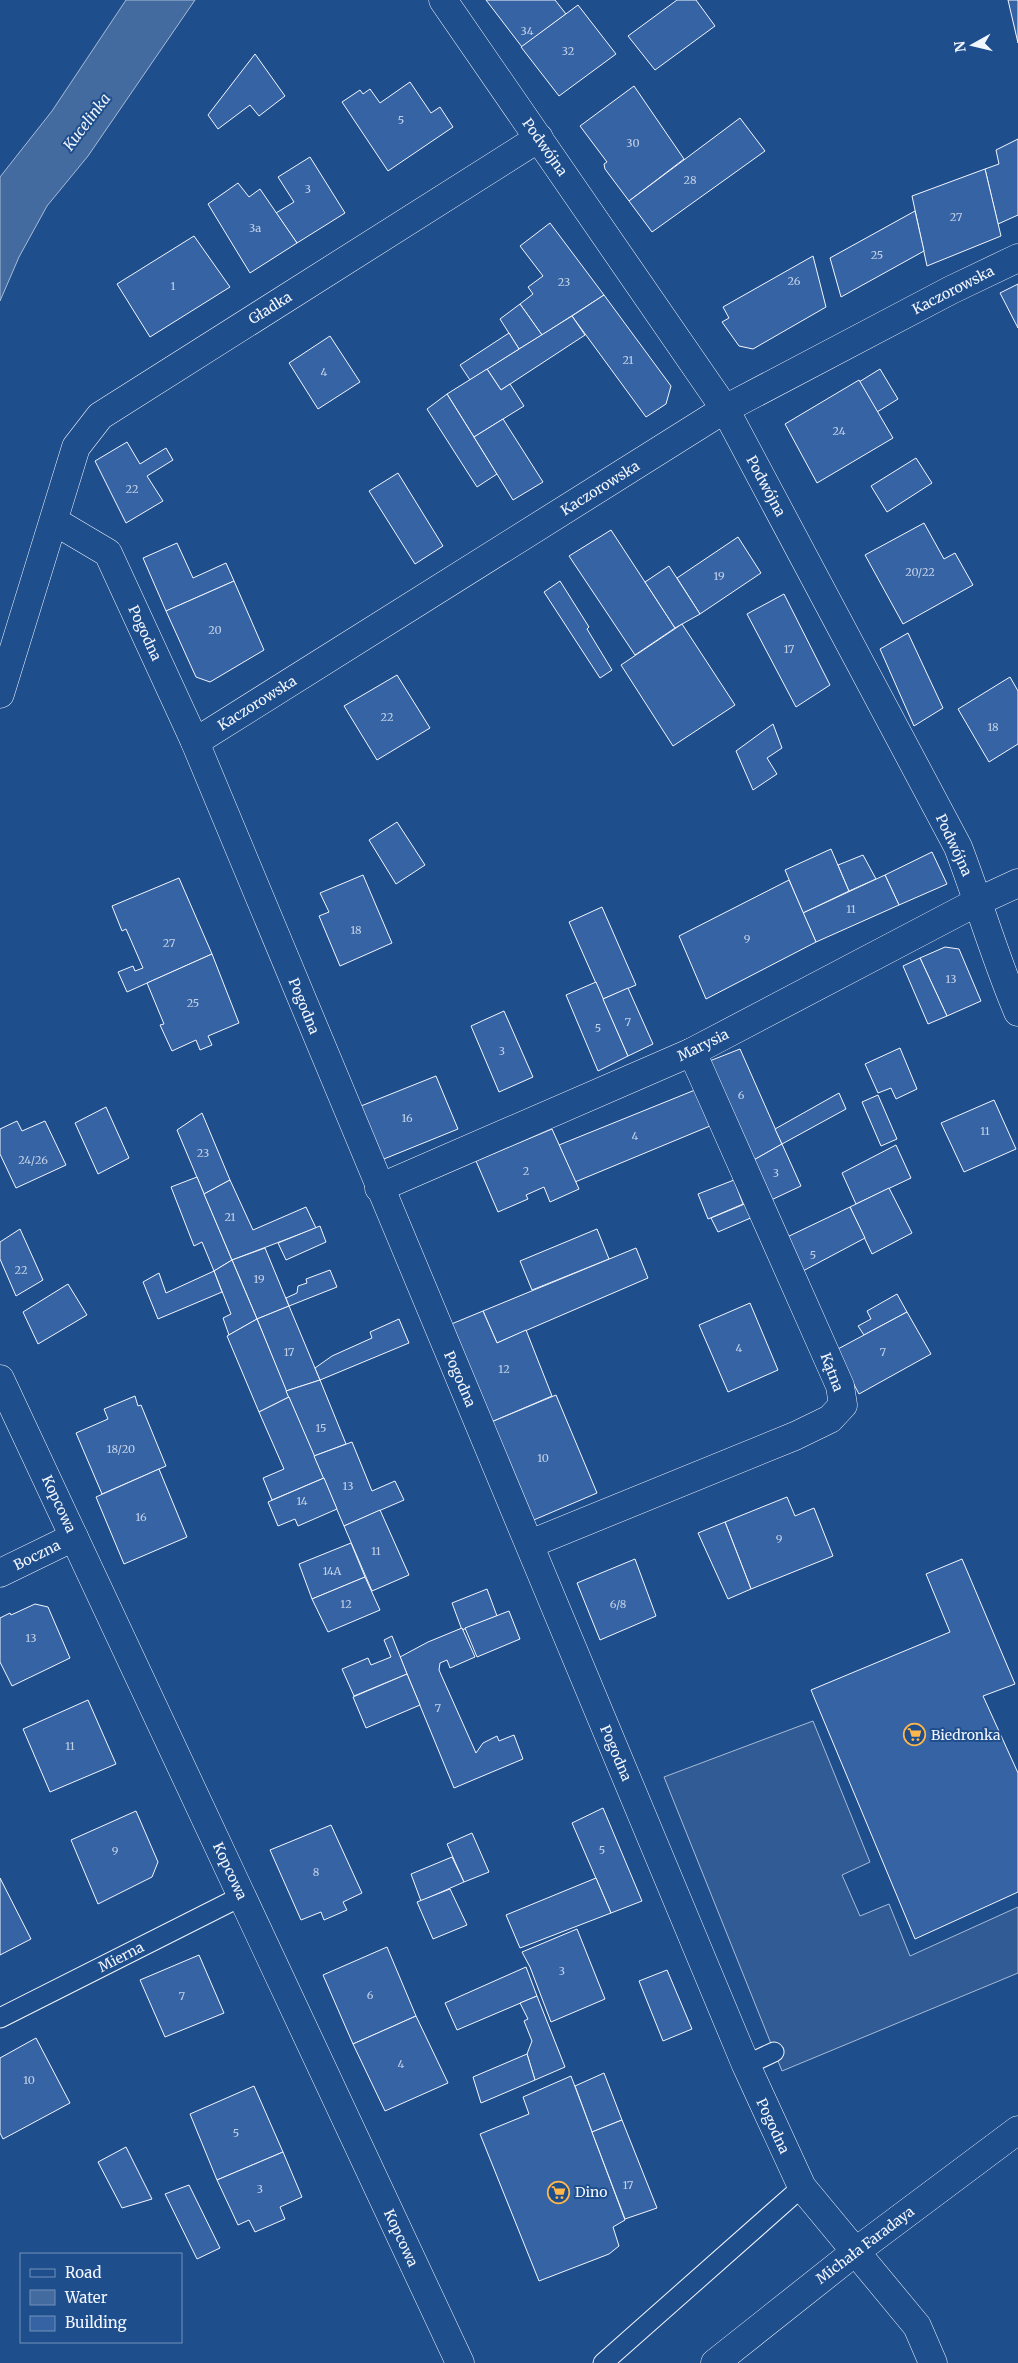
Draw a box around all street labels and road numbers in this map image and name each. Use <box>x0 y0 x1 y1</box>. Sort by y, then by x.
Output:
street label: Podwójna <box>519 115 572 180</box>
street label: Kaczorowska <box>909 261 997 318</box>
street label: Gładka <box>245 288 295 328</box>
street label: Podwójna <box>742 452 790 520</box>
street label: Kaczorowska <box>557 456 643 519</box>
street label: Pogodna <box>124 602 166 664</box>
street label: Kaczorowska <box>214 671 300 734</box>
street label: Podwójna <box>932 811 976 879</box>
street label: Pogodna <box>285 975 324 1037</box>
street label: Marysia <box>674 1025 732 1065</box>
street label: Pogodna <box>440 1348 480 1410</box>
street label: Kątna <box>816 1350 848 1394</box>
street label: Kopcowa <box>38 1472 80 1536</box>
street label: Boczna <box>11 1536 64 1574</box>
street label: Pogodna <box>596 1722 636 1784</box>
street label: Kopcowa <box>209 1839 251 1903</box>
street label: Mierna <box>95 1938 147 1976</box>
street label: Pogodna <box>752 2095 794 2157</box>
street label: Michała Faradaya <box>812 2202 918 2288</box>
street label: Kopcowa <box>380 2206 422 2270</box>

